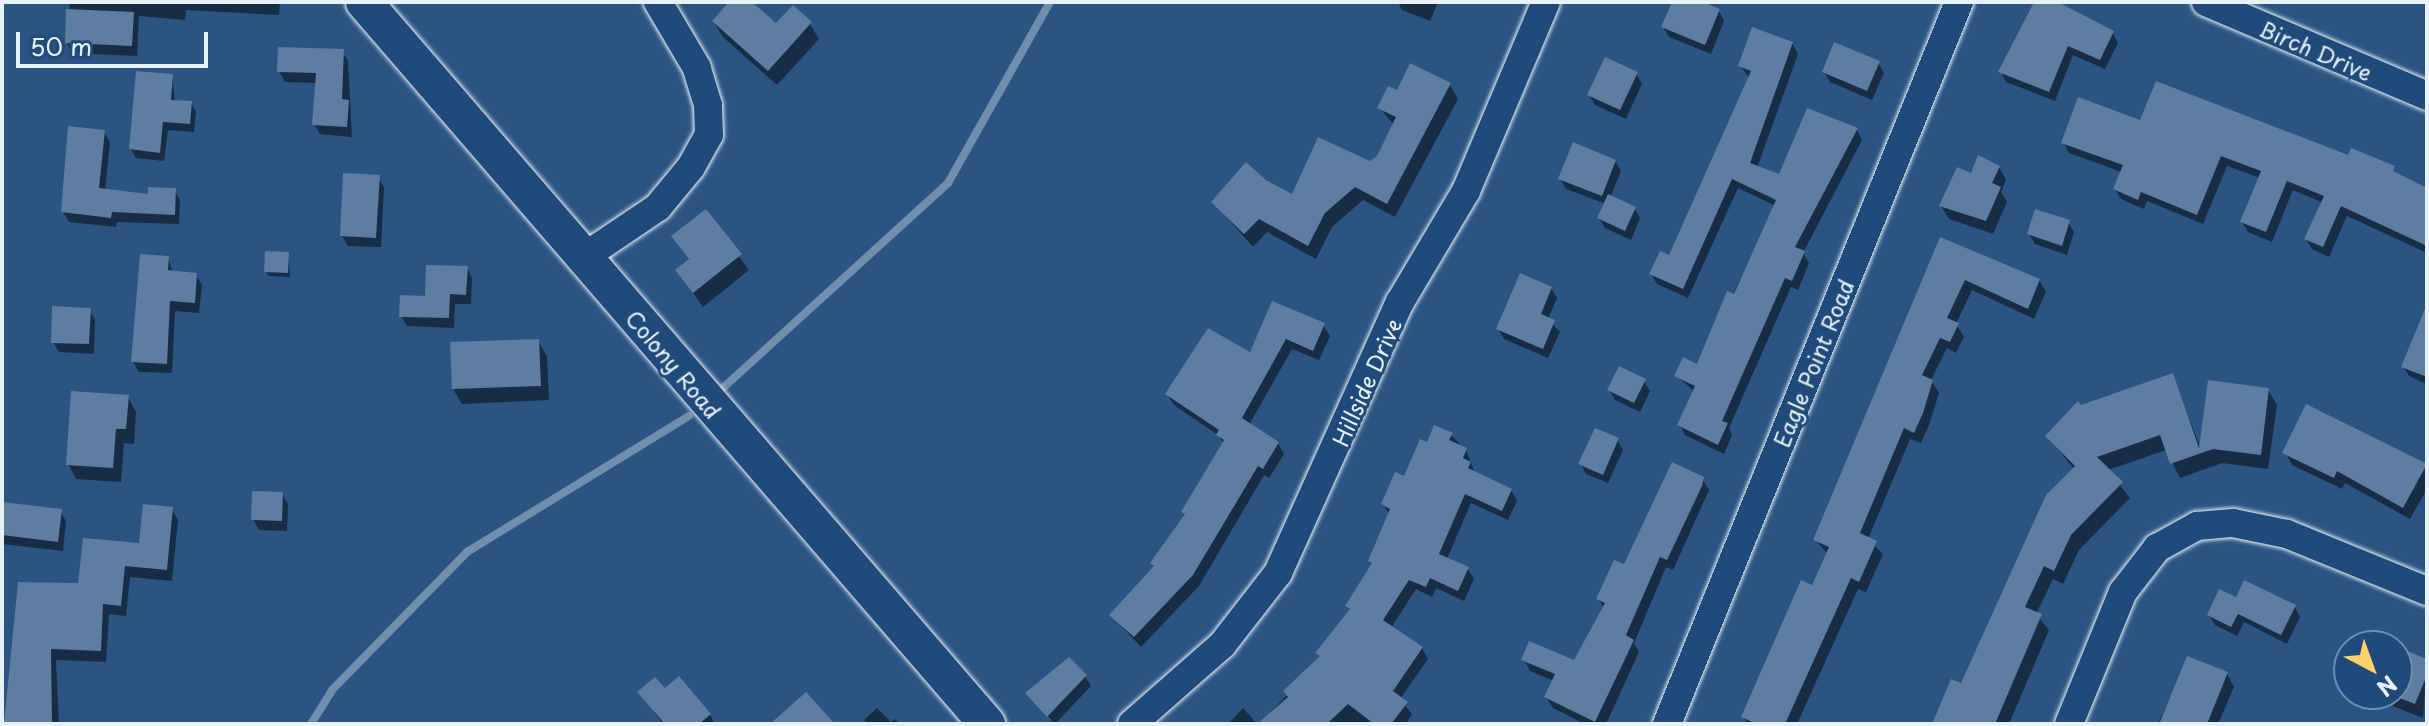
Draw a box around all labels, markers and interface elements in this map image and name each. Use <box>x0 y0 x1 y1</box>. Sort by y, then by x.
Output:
street label: Birch Drive <box>2256 14 2376 86</box>
scale bar <box>20 16 212 66</box>
text: 50 m <box>30 28 92 64</box>
street label: Eagle Point Road <box>1767 275 1859 451</box>
street label: Colony Road <box>621 305 727 423</box>
street label: Hillside Drive <box>1326 313 1406 451</box>
north arrow <box>2333 630 2413 710</box>
text: N <box>2370 669 2405 705</box>

